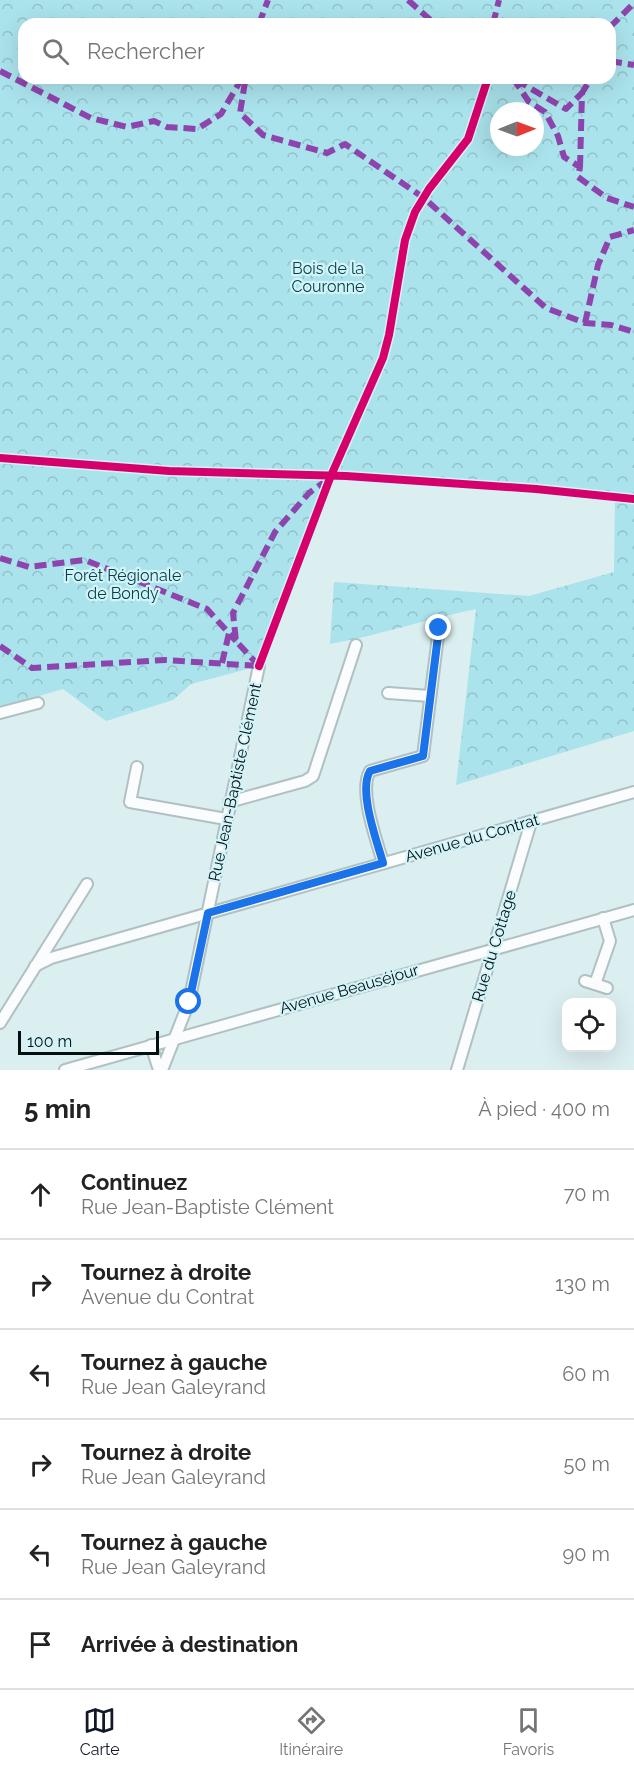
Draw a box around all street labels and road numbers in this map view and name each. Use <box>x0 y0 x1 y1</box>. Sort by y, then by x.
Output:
street label: Rue Jean-Baptiste Clément <box>205 680 265 883</box>
street label: Avenue du Contrat <box>403 810 542 866</box>
street label: Rue du Cottage <box>468 888 520 1004</box>
street label: Avenue Beauséjour <box>277 960 421 1018</box>

